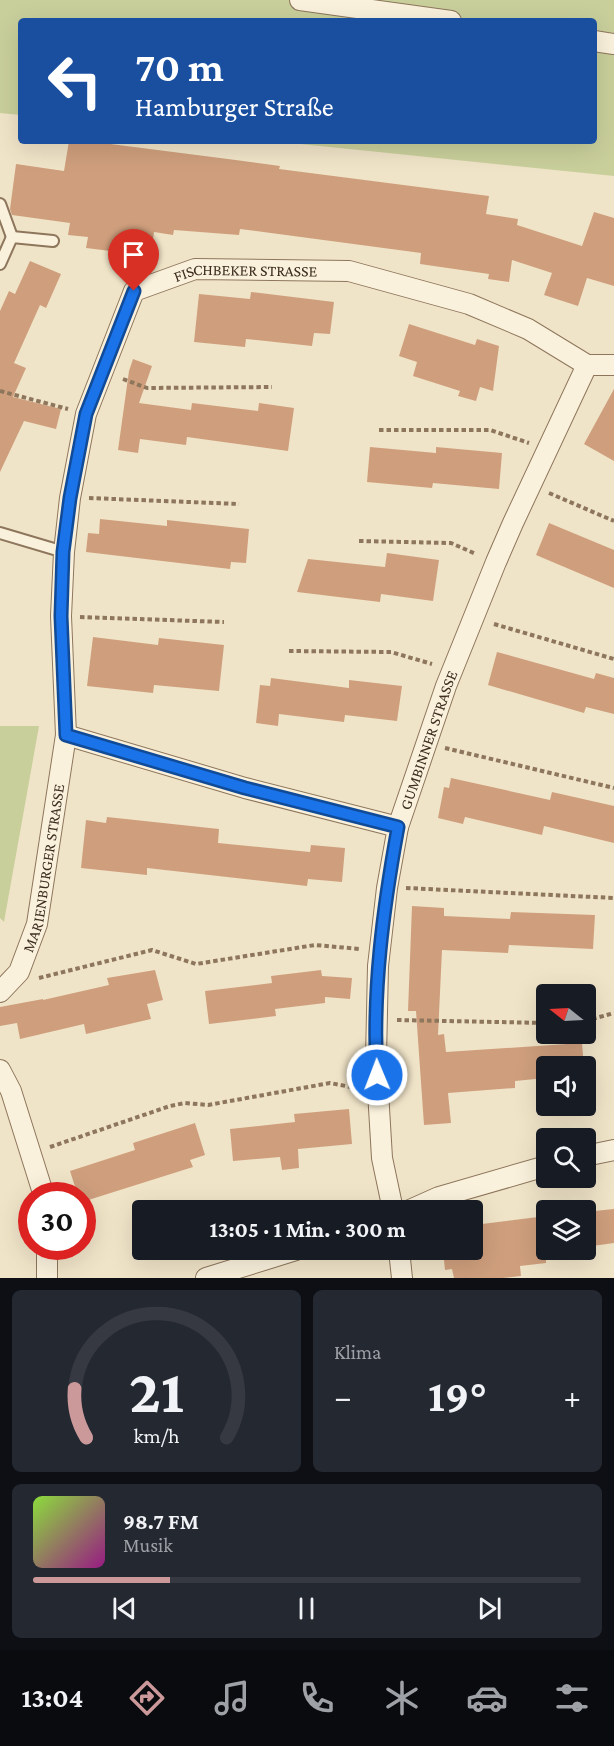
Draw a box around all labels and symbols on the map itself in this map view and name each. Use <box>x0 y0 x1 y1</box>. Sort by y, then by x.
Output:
pin <box>108 229 159 291</box>
street label: FISCHBEKER STRASSE <box>171 260 318 285</box>
street label: GUMBINNER STRASSE <box>396 667 460 812</box>
street label: MARIENBURGER STRASSE <box>19 782 67 954</box>
north arrow <box>536 984 596 1044</box>
position arrow <box>345 1043 409 1107</box>
speed limit sign: 30 <box>18 1182 96 1260</box>

